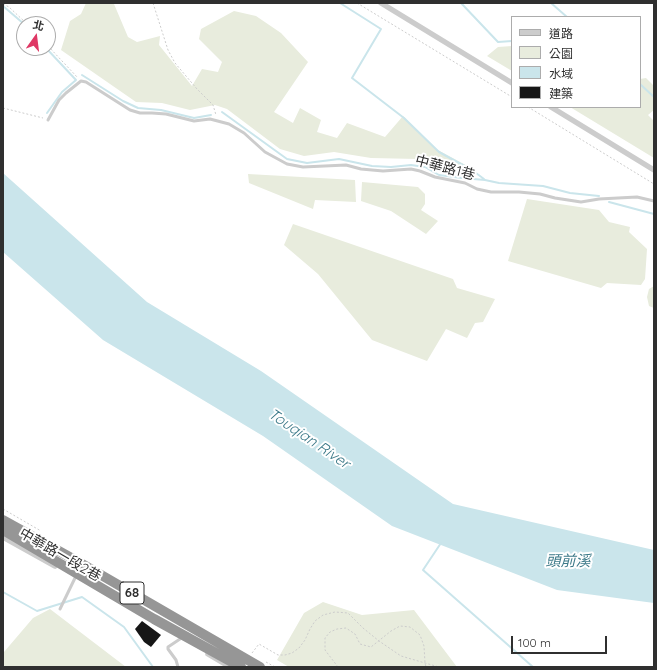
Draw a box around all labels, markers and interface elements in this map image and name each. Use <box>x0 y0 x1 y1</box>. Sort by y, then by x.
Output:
north arrow <box>16 16 56 56</box>
legend <box>511 16 641 108</box>
text: 北 <box>32 17 46 33</box>
text: 道路 <box>549 26 573 41</box>
text: 公園 <box>549 46 573 61</box>
text: 水域 <box>549 66 573 81</box>
text: 建築 <box>549 86 573 101</box>
street label: 中華路1巷 <box>413 152 477 184</box>
water label: Touqian River <box>265 405 353 473</box>
street label: 中華路一段2巷 <box>16 525 104 585</box>
water label: 頭前溪 <box>546 552 590 570</box>
road number: 68 <box>120 582 144 604</box>
scale bar <box>513 628 609 654</box>
text: 100 m <box>518 635 551 650</box>

